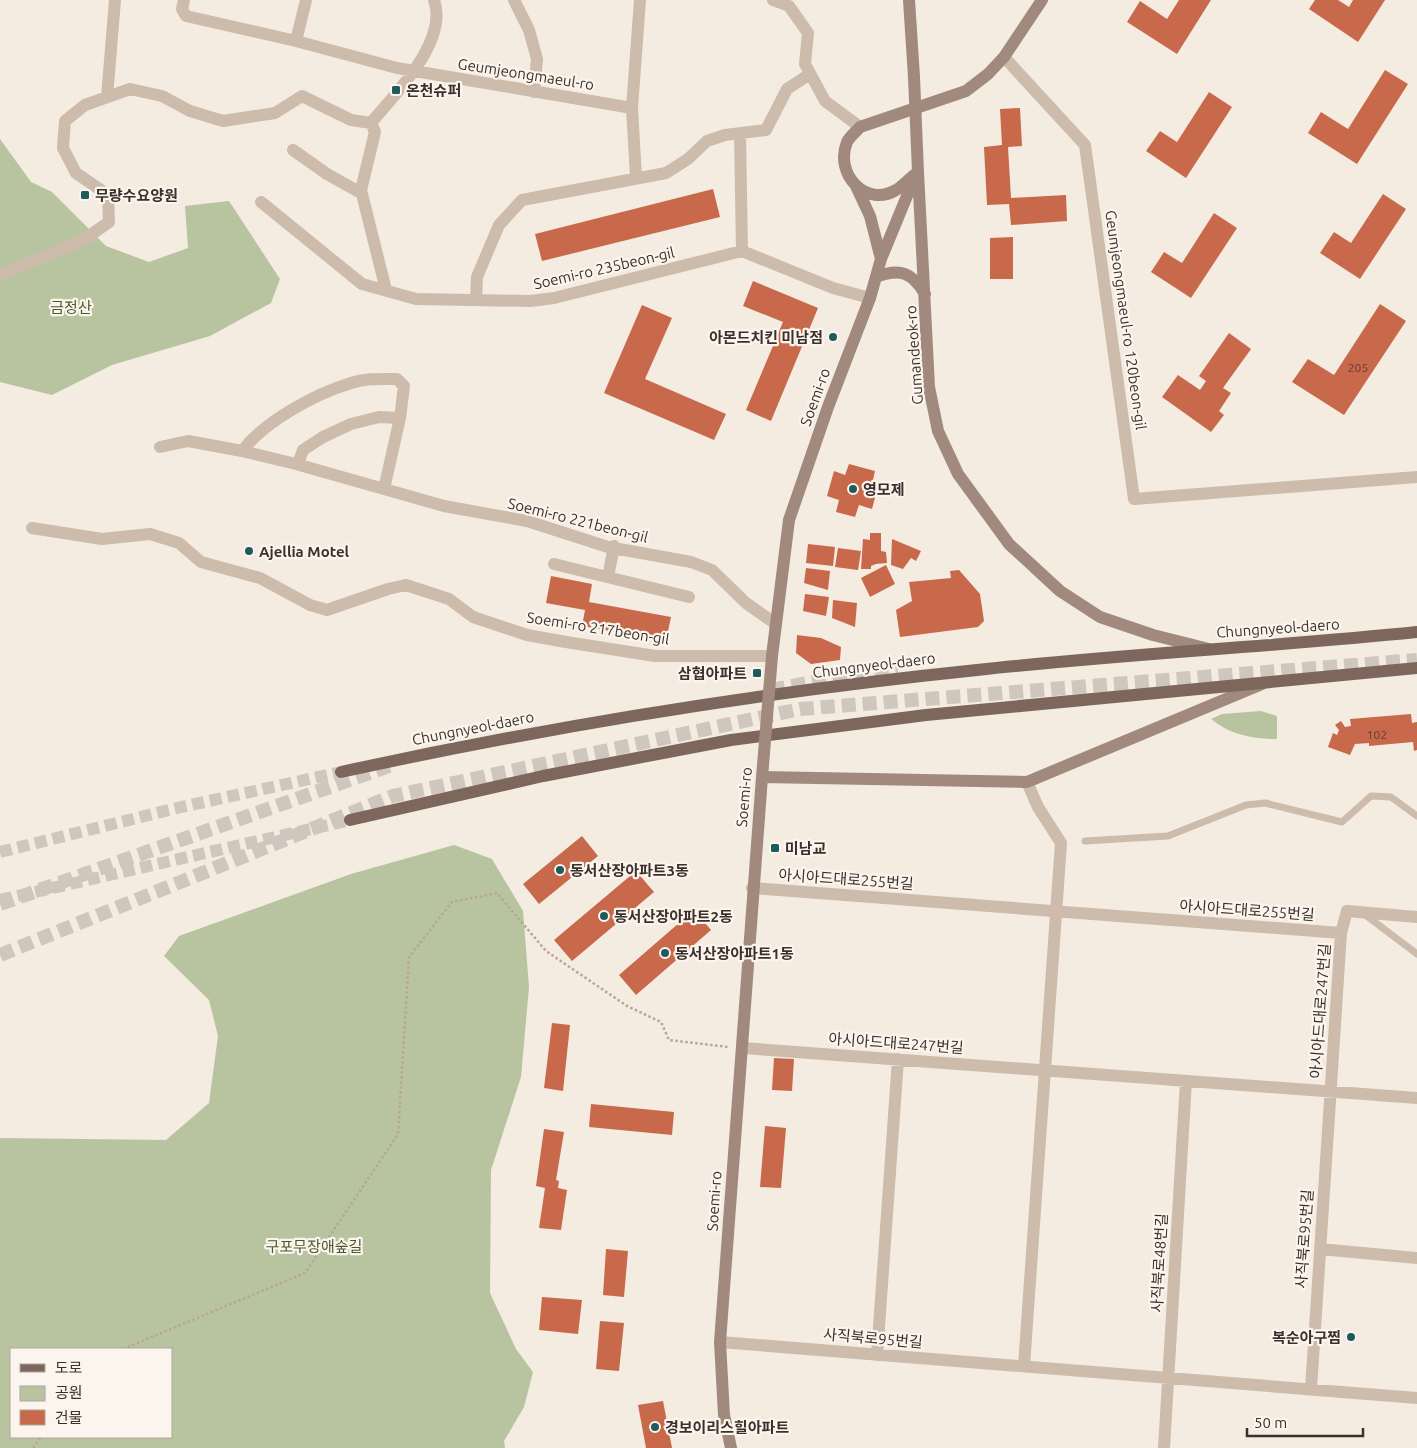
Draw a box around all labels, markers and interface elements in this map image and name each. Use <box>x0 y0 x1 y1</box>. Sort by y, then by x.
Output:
street label: Geumjeongmaeul-ro <box>457 55 595 93</box>
place label: 온천슈퍼 <box>406 82 461 99</box>
marker: 온천슈퍼 <box>390 84 402 96</box>
place label: 무량수요양원 <box>95 187 178 204</box>
marker: 무량수요양원 <box>79 189 91 201</box>
street label: Geumjeongmaeul-ro 120beon-gil <box>1102 209 1150 431</box>
street label: Soemi-ro 235beon-gil <box>532 244 676 292</box>
park label: 금정산 <box>50 299 92 316</box>
street label: Gumandeok-ro <box>902 305 926 405</box>
place label: 아몬드치킨 미남점 <box>709 329 823 346</box>
marker: 아몬드치킨 미남점 <box>827 331 839 343</box>
house number: 205 <box>1348 361 1368 374</box>
street label: Soemi-ro <box>797 366 833 428</box>
place label: 영모제 <box>863 481 904 498</box>
marker: 영모제 <box>847 483 859 495</box>
street label: Soemi-ro 221beon-gil <box>506 494 650 546</box>
place label: Ajellia Motel <box>259 543 350 560</box>
marker: Ajellia Motel <box>243 545 255 557</box>
street label: Soemi-ro 217beon-gil <box>526 608 671 648</box>
street label: Chungnyeol-daero <box>1216 615 1340 641</box>
street label: Chungnyeol-daero <box>812 649 936 681</box>
place label: 삼협아파트 <box>678 665 747 682</box>
marker: 삼협아파트 <box>751 667 763 679</box>
street label: Chungnyeol-daero <box>411 708 535 748</box>
house number: 102 <box>1367 728 1387 741</box>
street label: Soemi-ro <box>733 766 755 828</box>
place label: 미남교 <box>785 840 827 857</box>
marker: 미남교 <box>769 842 781 854</box>
place label: 동서산장아파트3동 <box>570 862 689 879</box>
marker: 동서산장아파트3동 <box>554 864 566 876</box>
street label: 아시아드대로255번길 <box>778 866 914 892</box>
street label: 아시아드대로255번길 <box>1179 897 1315 923</box>
place label: 동서산장아파트2동 <box>614 908 733 925</box>
marker: 동서산장아파트2동 <box>598 910 610 922</box>
street label: 아시아드대로247번길 <box>1307 943 1333 1079</box>
place label: 동서산장아파트1동 <box>675 945 794 962</box>
marker: 동서산장아파트1동 <box>659 947 671 959</box>
street label: 아시아드대로247번길 <box>828 1030 964 1056</box>
street label: Soemi-ro <box>703 1170 725 1232</box>
street label: 사직북로95번길 <box>1292 1189 1316 1289</box>
street label: 사직북로48번길 <box>1148 1213 1170 1313</box>
park label: 구포무장애숲길 <box>266 1238 362 1255</box>
street label: 사직북로95번길 <box>823 1325 923 1351</box>
place label: 복순아구찜 <box>1272 1329 1341 1346</box>
marker: 복순아구찜 <box>1345 1331 1357 1343</box>
legend <box>10 1348 172 1438</box>
text: 도로 <box>55 1359 83 1376</box>
text: 공원 <box>55 1384 83 1401</box>
scale bar <box>1247 1406 1363 1438</box>
text: 건물 <box>55 1409 83 1426</box>
text: 50 m <box>1254 1414 1287 1431</box>
place label: 경보이리스힐아파트 <box>665 1419 789 1436</box>
marker: 경보이리스힐아파트 <box>649 1421 661 1433</box>

